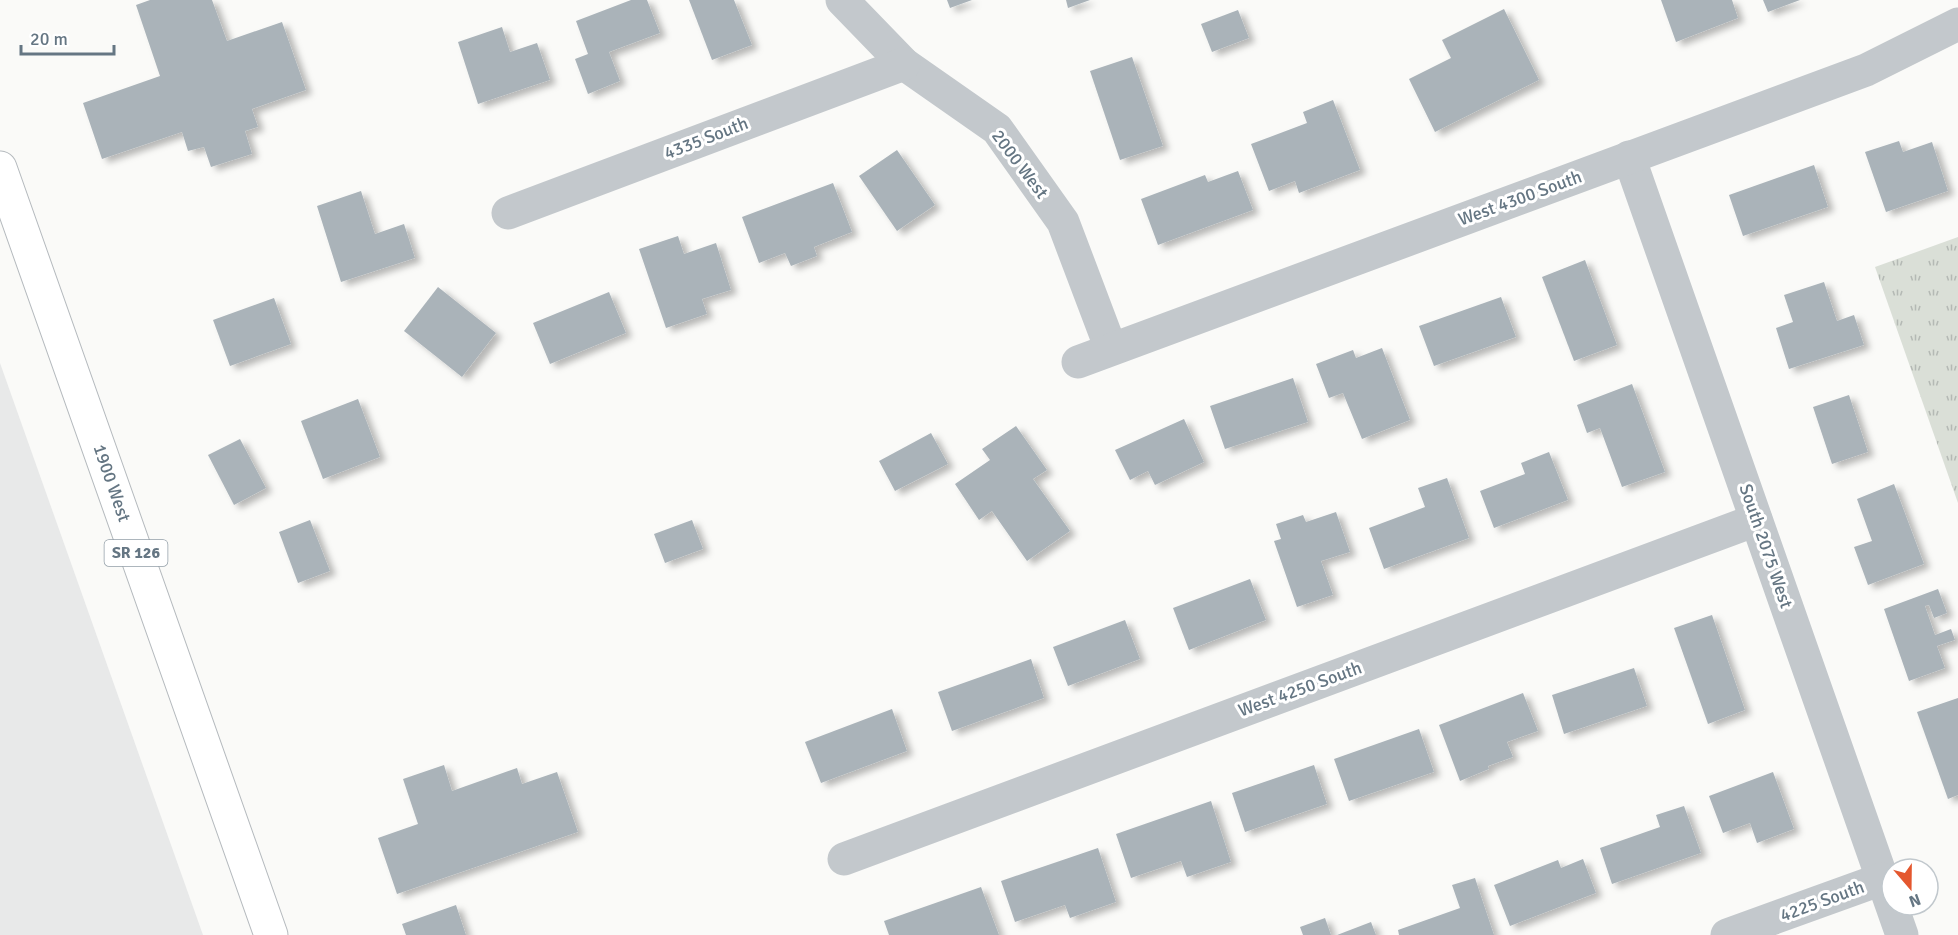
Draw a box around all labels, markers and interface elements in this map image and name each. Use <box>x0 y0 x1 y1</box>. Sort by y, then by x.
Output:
scale bar <box>21 18 114 56</box>
text: 20 m <box>30 28 68 50</box>
street label: 4335 South <box>661 112 751 164</box>
street label: 2000 West <box>987 125 1053 203</box>
street label: West 4300 South <box>1455 165 1585 231</box>
street label: 1900 West <box>88 441 136 525</box>
street label: South 2075 West <box>1734 481 1798 611</box>
road number: SR 126 <box>104 540 168 566</box>
street label: West 4250 South <box>1235 656 1365 722</box>
north arrow <box>1880 857 1940 917</box>
street label: 4225 South <box>1777 876 1867 926</box>
text: N <box>1906 889 1923 911</box>

